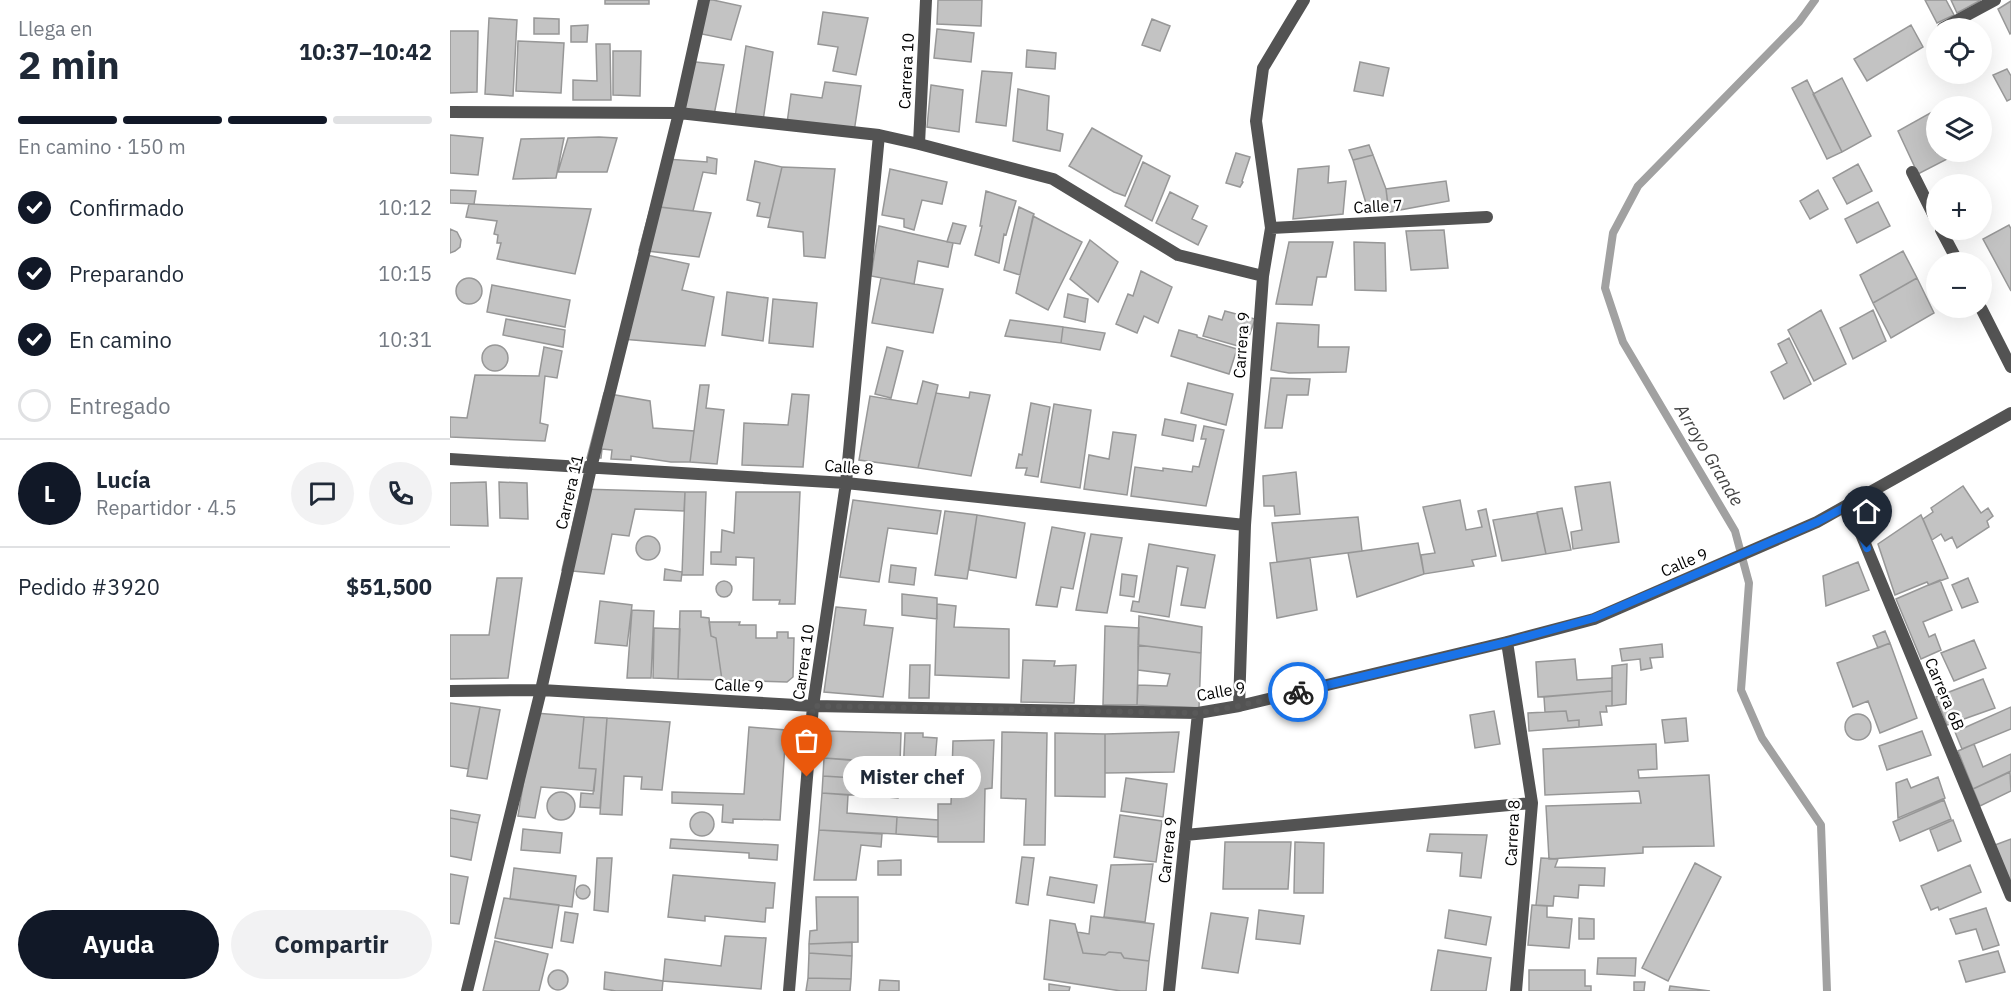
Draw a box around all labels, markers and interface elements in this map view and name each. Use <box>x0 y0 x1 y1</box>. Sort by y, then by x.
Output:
text: Llega en <box>18 15 93 42</box>
map controls <box>1926 18 1992 318</box>
button: locate <box>1926 18 1992 84</box>
street label: Carrera 10 <box>894 32 918 110</box>
text: 10:37–10:42 <box>299 37 432 66</box>
text: 2 min <box>18 39 120 90</box>
button: layers <box>1926 96 1992 162</box>
text: En camino · 150 m <box>18 133 186 160</box>
button: + <box>1926 174 1992 240</box>
icon: check <box>18 191 51 224</box>
text: Confirmado <box>69 193 184 222</box>
text: 10:12 <box>378 194 432 221</box>
street label: Calle 7 <box>1353 195 1403 217</box>
button: − <box>1926 252 1992 318</box>
icon: check <box>18 257 51 290</box>
text: Preparando <box>69 259 184 288</box>
text: 10:15 <box>378 260 432 287</box>
street label: Carrera 9 <box>1229 311 1253 379</box>
icon: check <box>18 323 51 356</box>
text: En camino <box>69 325 172 354</box>
text: 10:31 <box>378 326 432 353</box>
text: Entregado <box>69 391 170 420</box>
water label: Arroyo Grande <box>1669 399 1749 510</box>
street label: Carrera 11 <box>551 453 587 531</box>
street label: Calle 8 <box>824 455 874 479</box>
button: chat <box>291 462 354 525</box>
button: phone <box>369 462 432 525</box>
text: Lucía <box>96 465 151 494</box>
text: L <box>44 479 55 508</box>
pin <box>1841 486 1892 548</box>
text: Repartidor · 4.5 <box>96 494 237 521</box>
icon: home <box>1850 495 1883 528</box>
street label: Calle 9 <box>1657 543 1711 581</box>
text: Pedido #3920 <box>18 572 160 601</box>
text: $51,500 <box>346 572 432 601</box>
street label: Carrera 10 <box>788 623 818 701</box>
street label: Carrera 6B <box>1921 655 1969 733</box>
courier <box>1268 662 1328 722</box>
street label: Calle 9 <box>714 674 764 696</box>
icon: bike <box>1282 676 1315 709</box>
street label: Calle 9 <box>1195 677 1247 705</box>
pin <box>781 715 832 777</box>
icon: bag <box>790 724 823 757</box>
callout: Mister chef <box>843 756 981 798</box>
text: Mister chef <box>860 763 964 790</box>
street label: Carrera 8 <box>1500 799 1524 867</box>
street label: Carrera 9 <box>1154 816 1180 884</box>
button: Ayuda <box>18 910 219 979</box>
button: Compartir <box>231 910 432 979</box>

